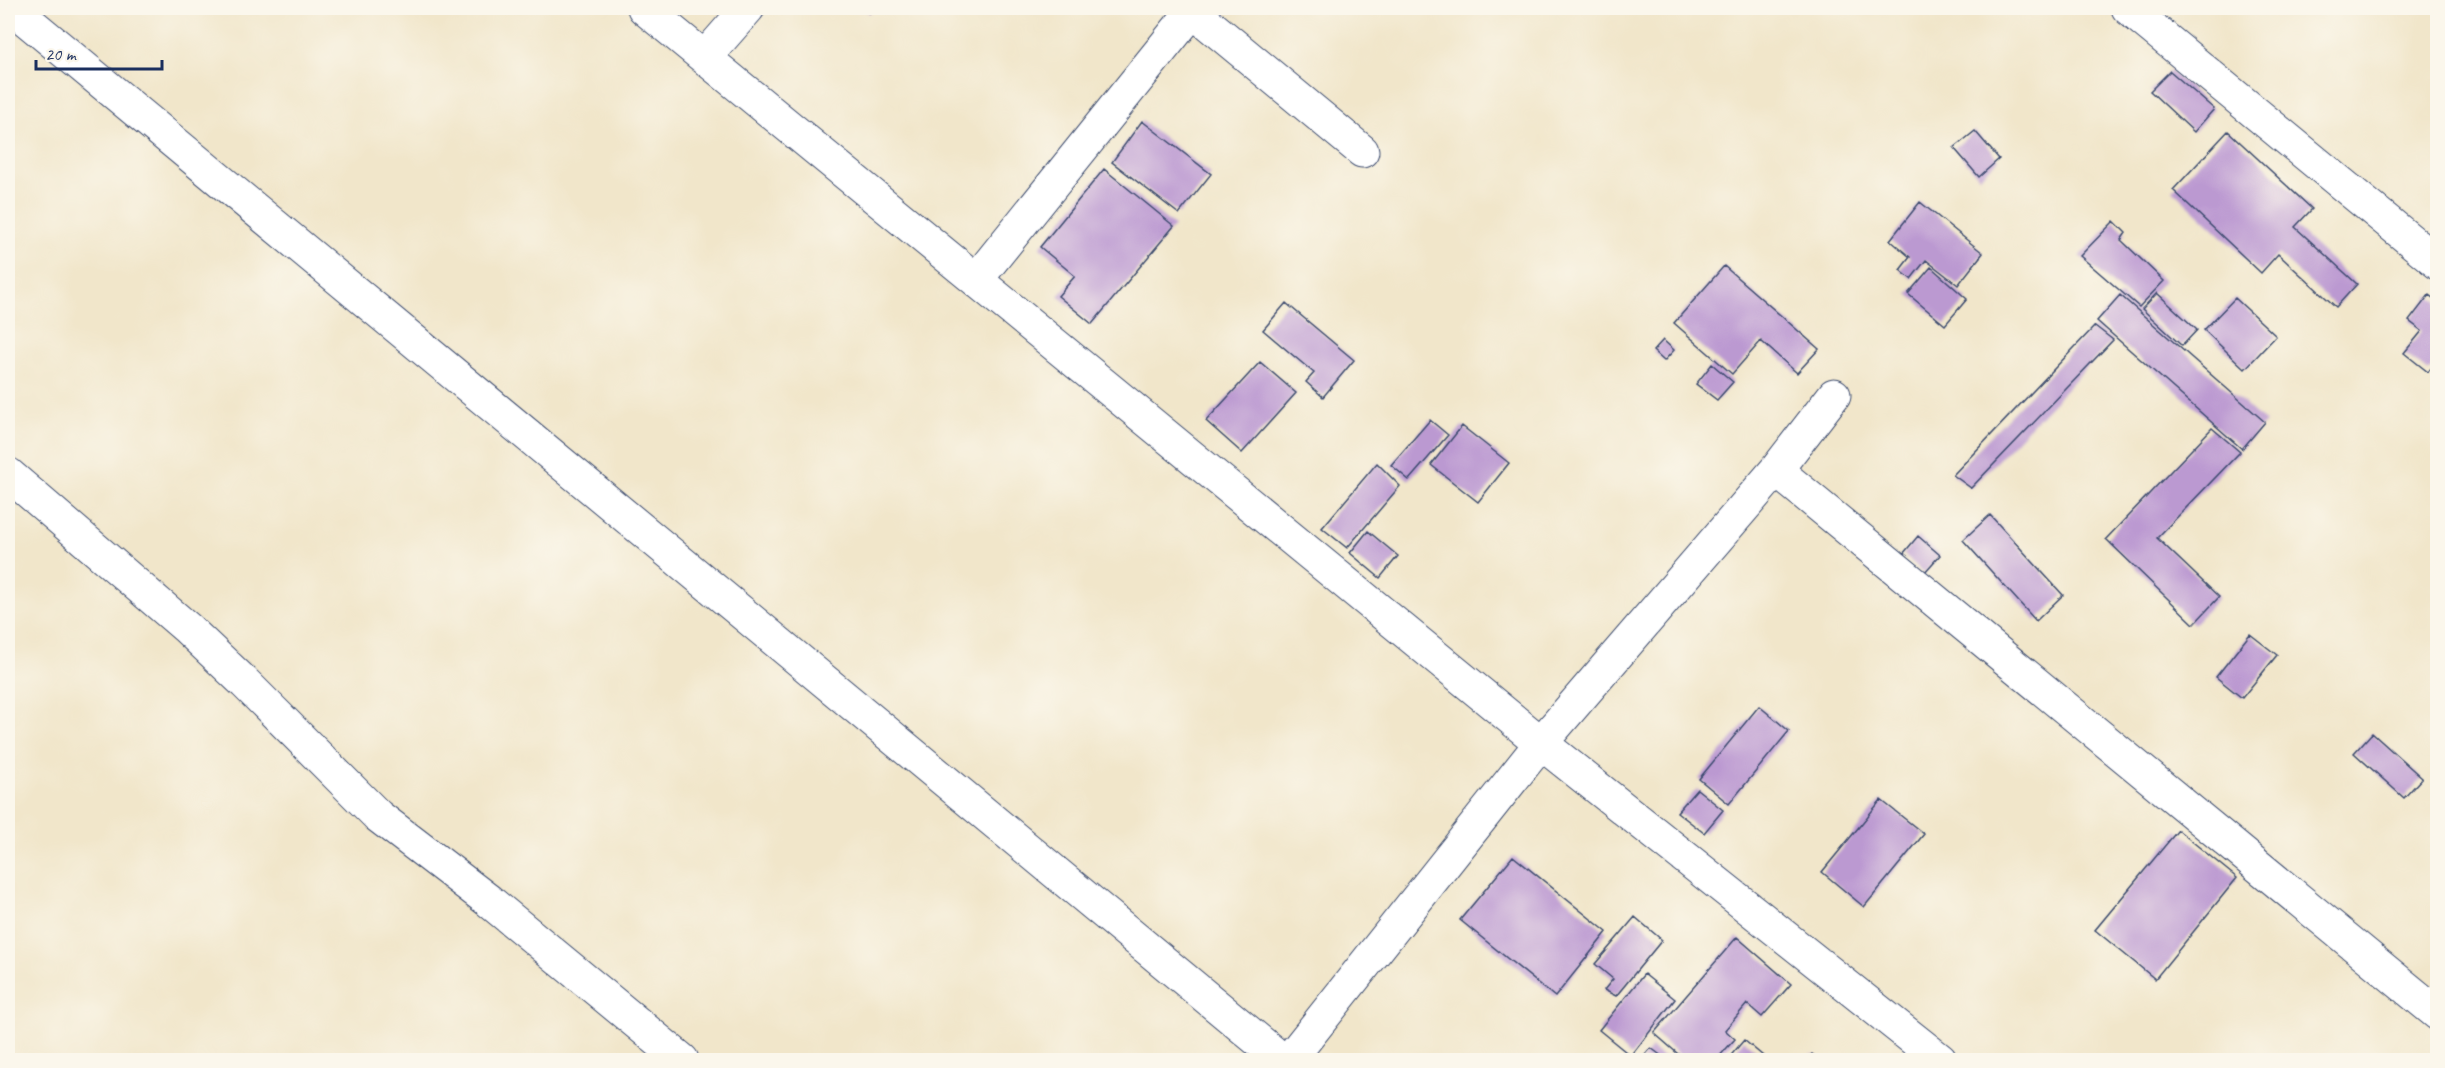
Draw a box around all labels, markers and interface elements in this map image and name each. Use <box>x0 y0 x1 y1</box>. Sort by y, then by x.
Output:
scale bar <box>36 33 162 71</box>
text: 20 m <box>45 43 78 65</box>

